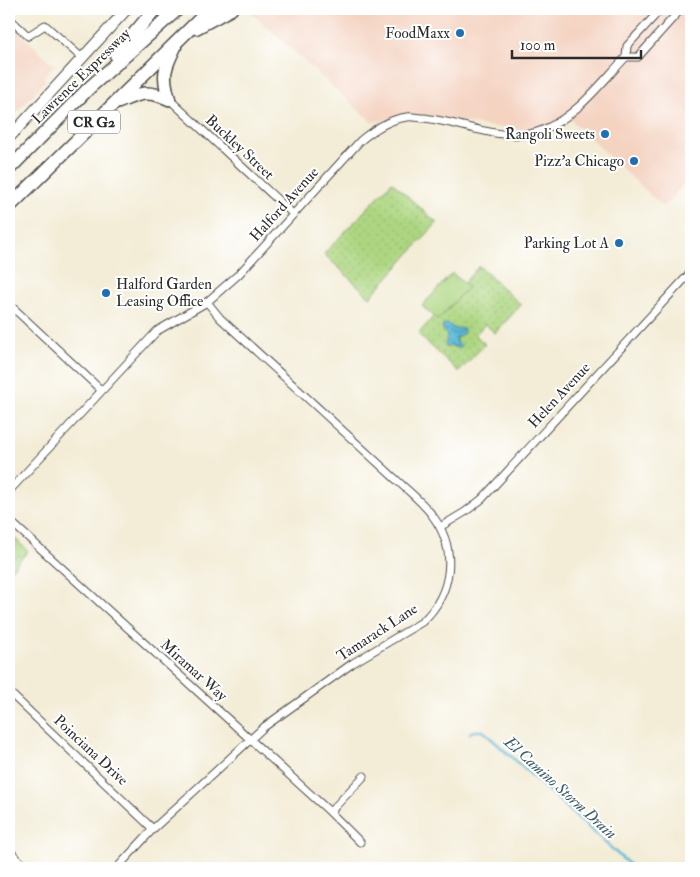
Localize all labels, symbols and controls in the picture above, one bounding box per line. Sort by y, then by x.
street label: Lawrence Expressway [28,24,136,129]
place label: FoodMaxx [385,24,450,43]
marker: FoodMaxx [454,27,466,39]
scale bar [512,28,641,60]
text: 100 m [520,36,556,55]
road number: CR G2 [68,110,120,134]
street label: Buckley Street [201,111,278,184]
place label: Rangoli Sweets [505,125,595,144]
marker: Rangoli Sweets [599,128,611,140]
place label: Pizz’a Chicago [534,152,624,171]
marker: Pizz’a Chicago [628,155,640,167]
street label: Halford Avenue [246,163,323,246]
place label: Parking Lot A [524,234,609,253]
marker: Parking Lot A [613,237,625,249]
place label: Halford Garden Leasing Office [116,275,212,311]
marker: Halford Garden Leasing Office [100,287,112,299]
street label: Helen Avenue [524,359,595,432]
street label: Tamarack Lane [333,599,421,666]
street label: Miramar Way [156,635,231,706]
street label: Poinciana Drive [50,711,132,790]
water label: El Camino Storm Drain [499,731,621,843]

